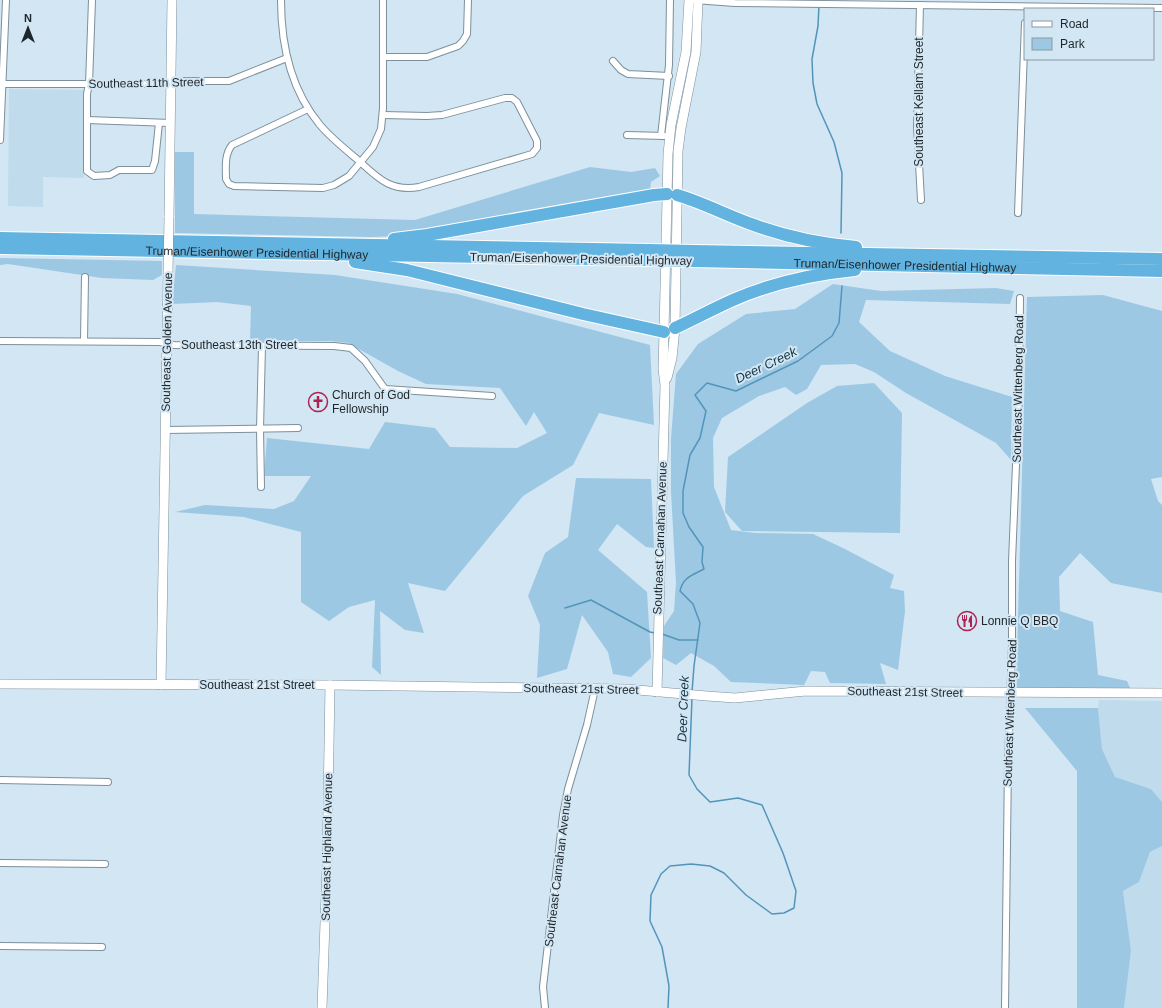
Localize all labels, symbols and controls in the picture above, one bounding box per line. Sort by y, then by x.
north arrow [8,8,48,48]
legend [1024,8,1154,60]
text: N [24,12,32,24]
text: Road [1060,17,1089,31]
street label: Southeast Kellam Street [912,37,926,167]
text: Park [1060,37,1086,51]
street label: Southeast 11th Street [88,75,204,91]
street label: Truman/Eisenhower Presidential Highway [146,244,368,262]
street label: Truman/Eisenhower Presidential Highway [470,250,692,268]
street label: Truman/Eisenhower Presidential Highway [793,256,1016,275]
street label: Southeast Golden Avenue [159,272,175,412]
street label: Southeast Wittenberg Road [1010,315,1026,463]
street label: Southeast 13th Street [181,338,298,352]
water label: Deer Creek [733,343,801,386]
place label: Church of God Fellowship [332,388,410,416]
church icon: Church of God Fellowship [307,391,329,413]
street label: Southeast Carnahan Avenue [650,461,670,615]
restaurant icon: Lonnie Q BBQ [956,610,978,632]
place label: Lonnie Q BBQ [981,614,1058,628]
street label: Southeast Wittenberg Road [1000,639,1020,787]
water label: Deer Creek [674,674,692,742]
street label: Southeast 21st Street [199,678,315,692]
street label: Southeast 21st Street [523,681,639,697]
street label: Southeast 21st Street [847,684,963,700]
street label: Southeast Highland Avenue [319,773,335,921]
street label: Southeast Carnahan Avenue [542,794,574,948]

